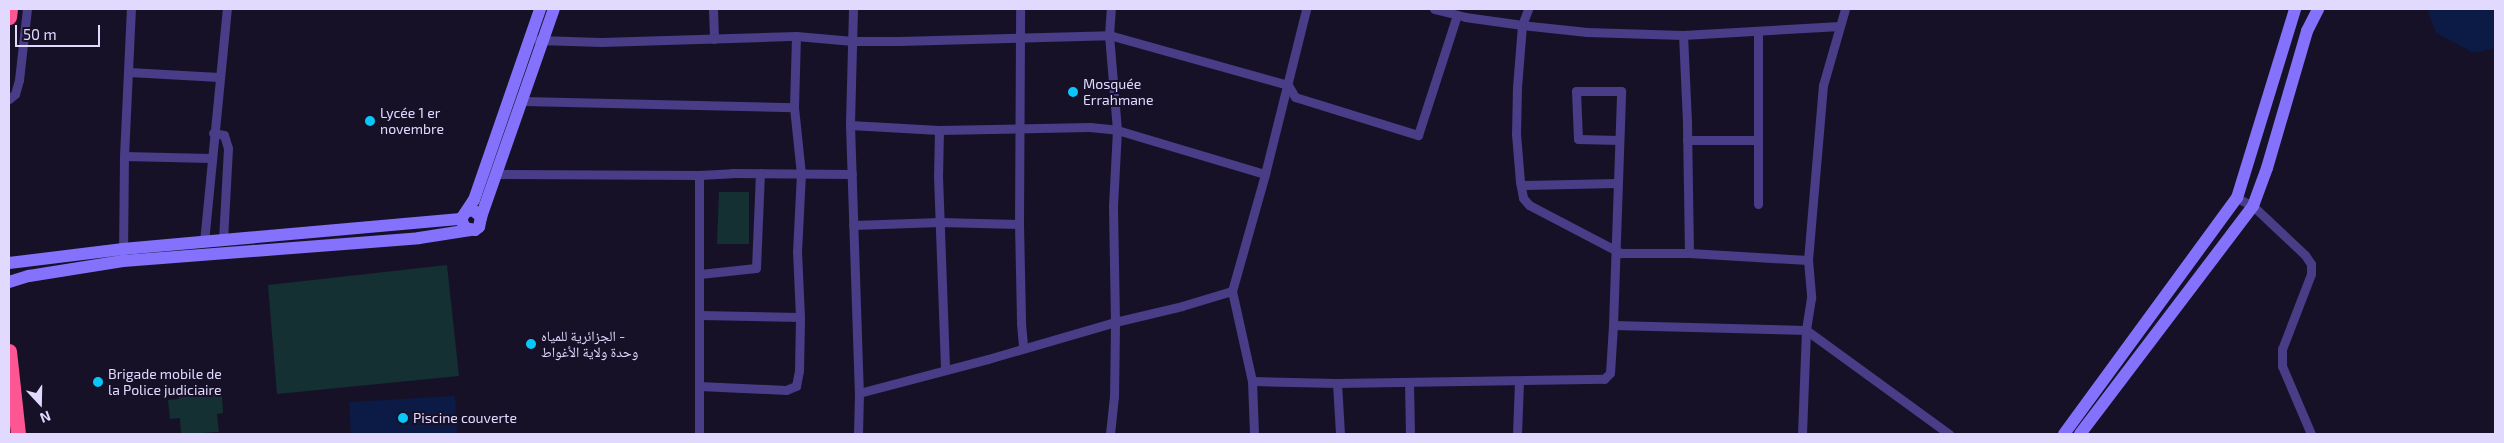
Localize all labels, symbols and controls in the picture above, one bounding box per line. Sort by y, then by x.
scale bar [18,15,102,47]
text: 50 m [23,25,57,43]
place label: Mosquée Errahmane [1083,76,1153,108]
marker: Mosquée Errahmane [1067,86,1079,98]
place label: Lycée 1 er novembre [380,105,444,138]
marker: Lycée 1 er novembre [364,115,376,127]
place label: الجزائرية للمياه - وحدة ولاية الأغواط [541,328,638,361]
marker: الجزائرية للمياه - وحدة ولاية الأغواط [525,338,537,350]
place label: Brigade mobile de la Police judiciaire [108,366,222,398]
marker: Brigade mobile de la Police judiciaire [92,376,104,388]
north arrow [15,378,65,428]
text: N [38,408,53,427]
place label: Piscine couverte [413,410,517,426]
marker: Piscine couverte [397,412,409,424]

